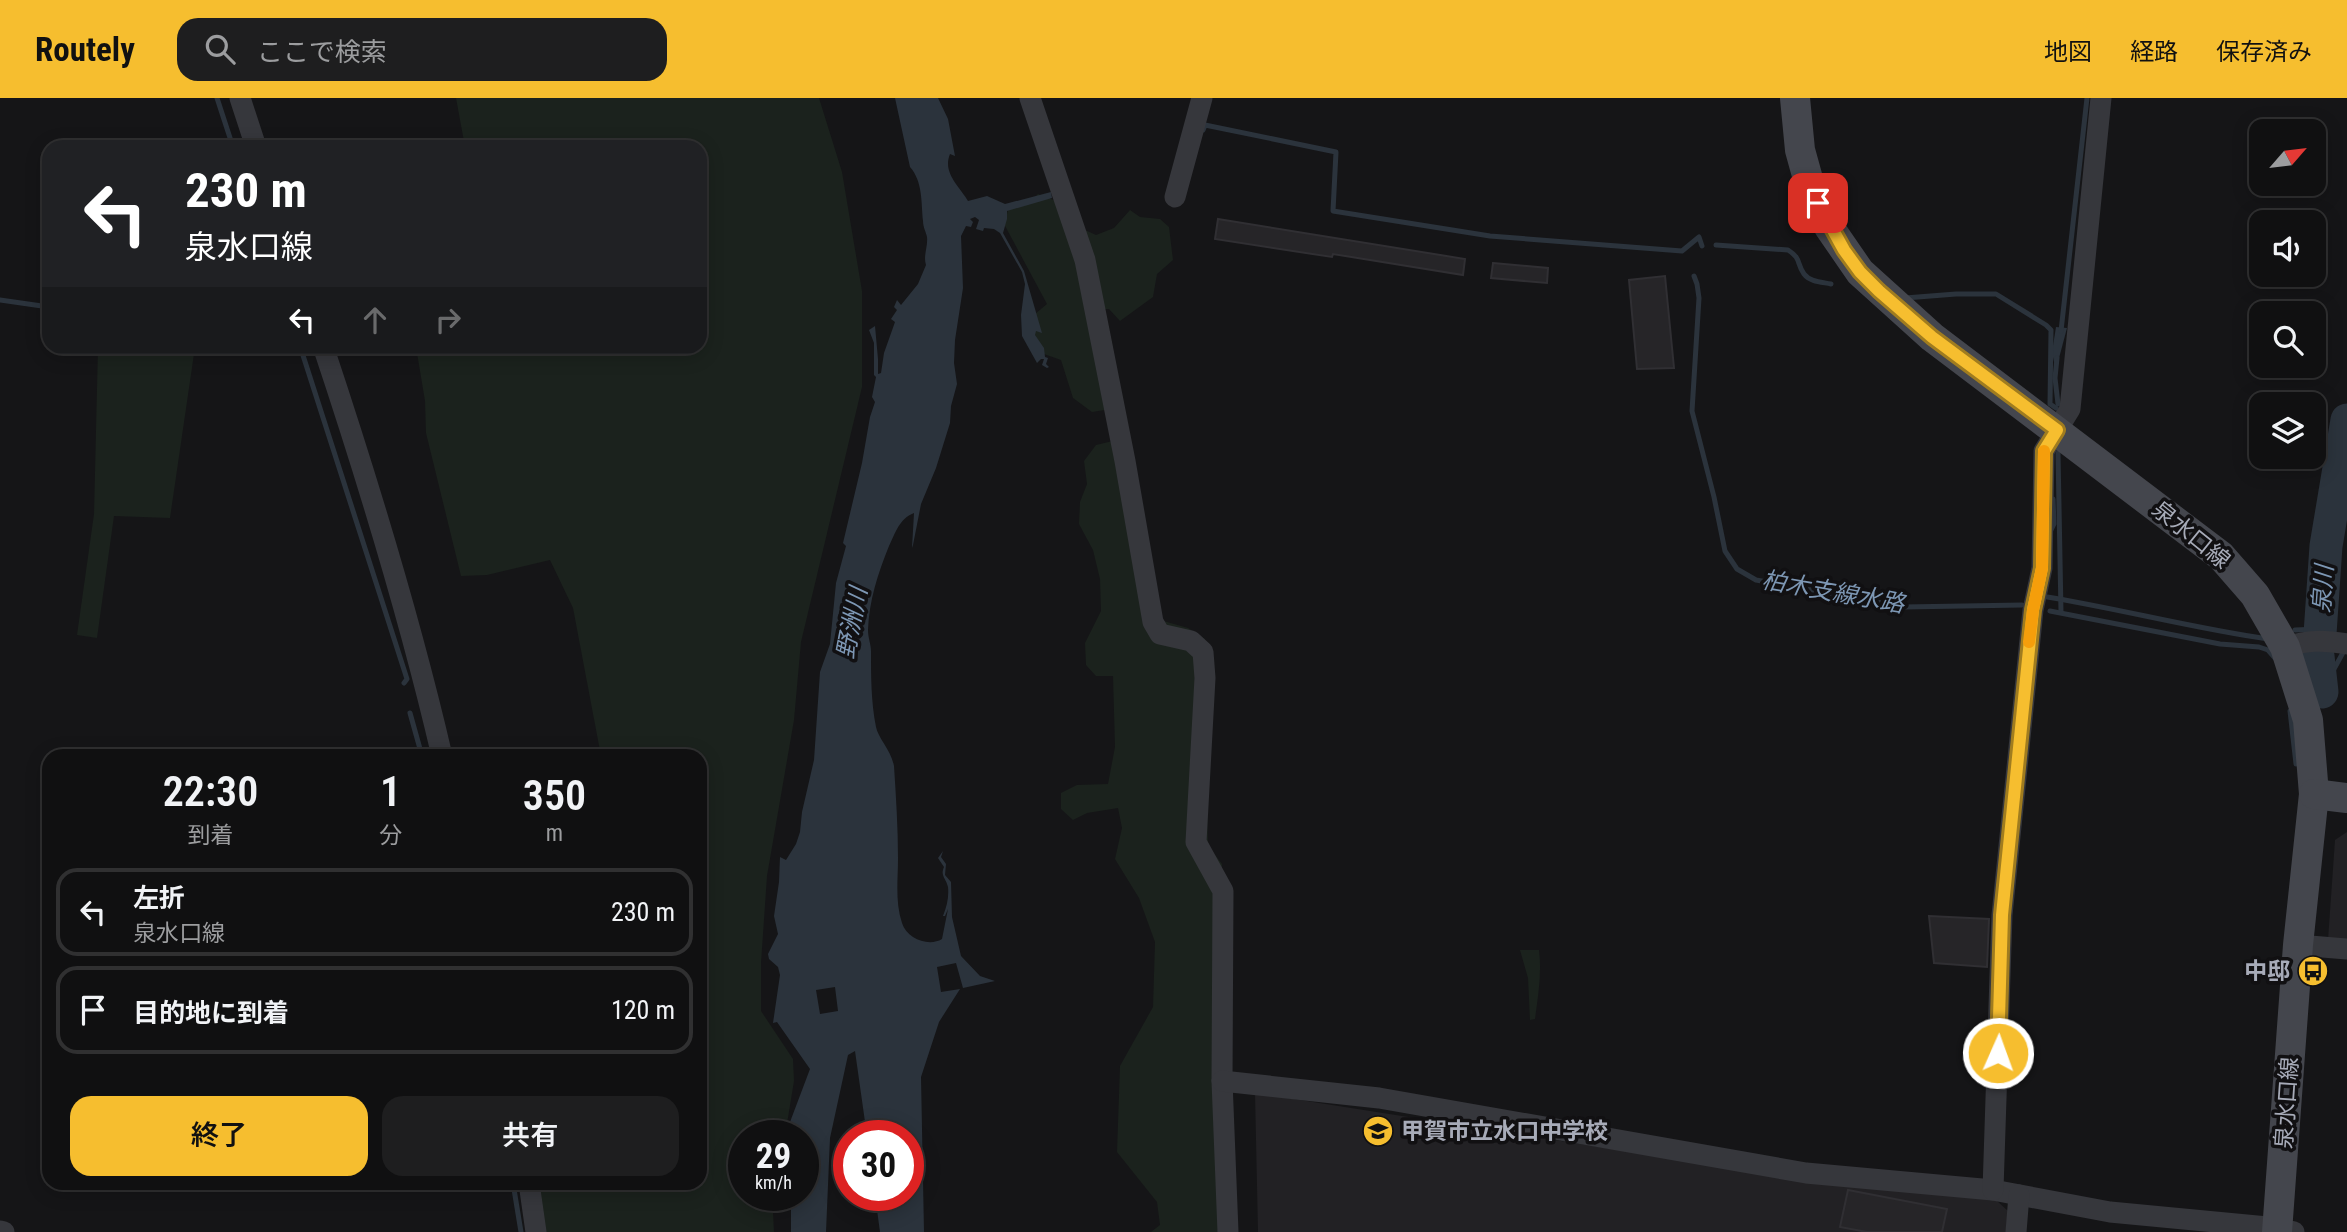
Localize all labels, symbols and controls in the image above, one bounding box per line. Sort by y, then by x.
search box [177,18,667,81]
text: Routely [35,30,135,69]
icon: search [201,30,239,68]
text: ここで検索 [257,37,387,67]
text: 地図 [2044,38,2092,66]
text: 経路 [2130,38,2178,66]
text: 保存済み [2216,38,2312,66]
north arrow [2249,119,2326,196]
map controls [2249,119,2326,469]
text: 230 m [185,162,307,219]
icon: left [70,168,161,259]
pin [1788,173,1848,233]
icon: arrive [1799,184,1837,222]
button: sound [2249,210,2326,287]
text: 泉水口線 [185,228,313,266]
icon: left [283,301,321,339]
icon: ahead [356,301,394,339]
icon: right [429,301,467,339]
button: search [2249,301,2326,378]
button: layers [2249,392,2326,469]
street label: 泉水口線 [2147,496,2235,574]
water label: 泉川 [2307,561,2339,614]
water label: 柏木支線水路 [1760,566,1908,619]
water label: 野洲川 [831,582,873,661]
text: 22:30 [163,767,258,816]
text: 1 [380,767,401,816]
text: 350 [523,771,586,820]
text: m [546,820,563,847]
text: 到着 [188,822,234,849]
text: 分 [379,822,402,849]
text: 左折 [133,883,185,913]
icon: left [74,893,112,931]
text: 230 m [611,897,675,927]
text: 泉水口線 [133,920,225,947]
bus stop icon: 中邸 [2296,954,2330,988]
place label: 中邸 [2244,958,2290,985]
icon: arrive [74,991,112,1029]
text: 120 m [611,995,675,1025]
text: 目的地に到着 [133,998,289,1028]
position arrow [1961,1016,2035,1090]
street label: 泉水口線 [2270,1056,2304,1150]
button: 終了 [70,1096,368,1176]
button: 共有 [382,1096,679,1176]
school or university icon: 甲賀市立水口中学校 [1361,1114,1395,1148]
place label: 甲賀市立水口中学校 [1401,1118,1608,1145]
speed limit sign: 30 [833,1120,924,1211]
text: 29 [756,1136,791,1177]
text: km/h [755,1172,792,1193]

